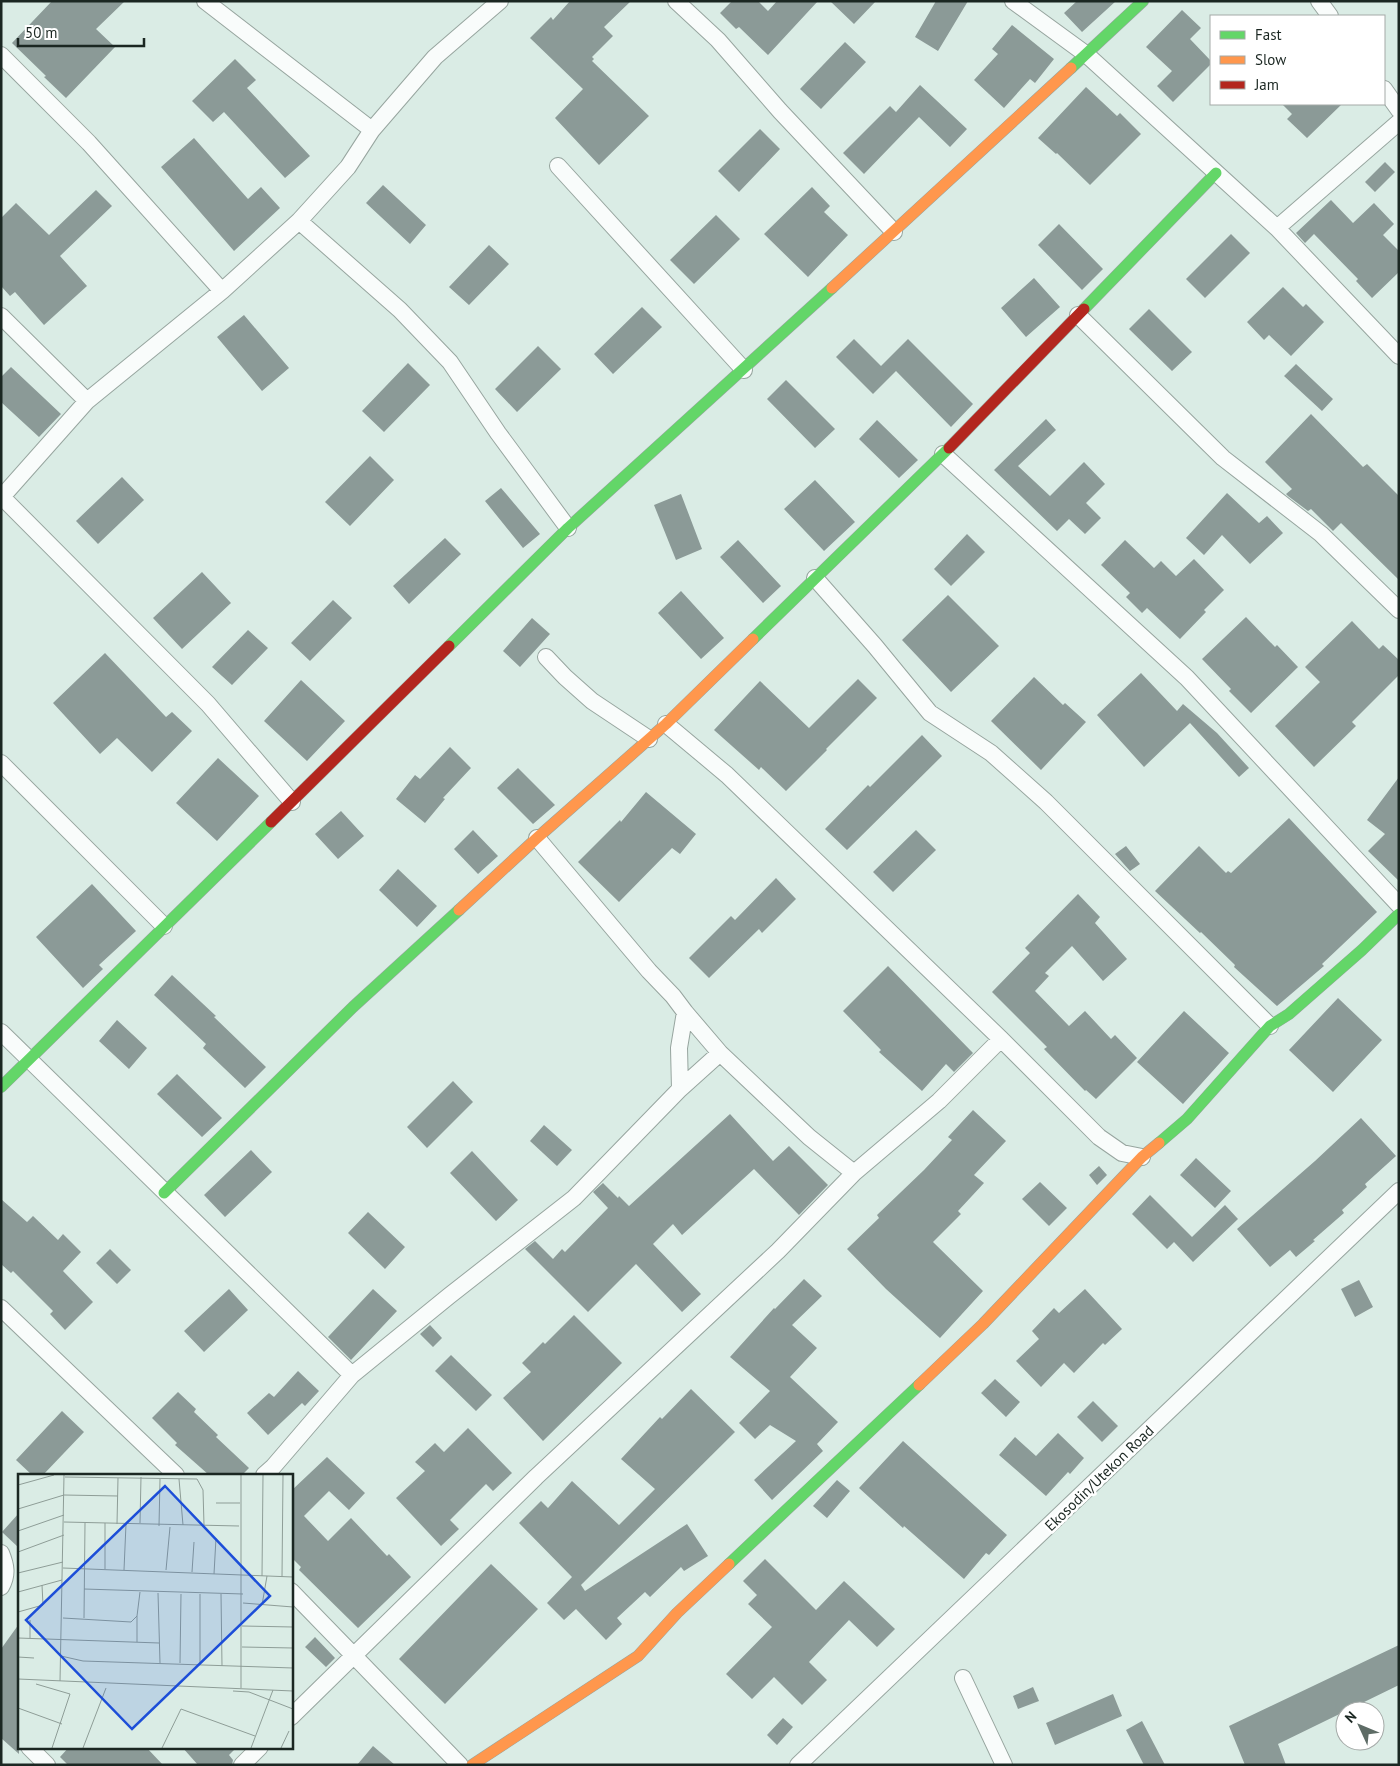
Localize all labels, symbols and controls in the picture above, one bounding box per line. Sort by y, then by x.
scale bar [18,15,144,47]
legend [1210,15,1385,105]
text: 50 m [25,23,58,42]
text: Fast [1255,25,1282,44]
text: Slow [1255,50,1286,69]
text: Jam [1254,75,1279,94]
street label: Ekosodin/Utekon Road [1040,1421,1158,1535]
inset map [18,1474,292,1748]
north arrow [1335,1701,1385,1751]
text: N [1341,1707,1360,1727]

